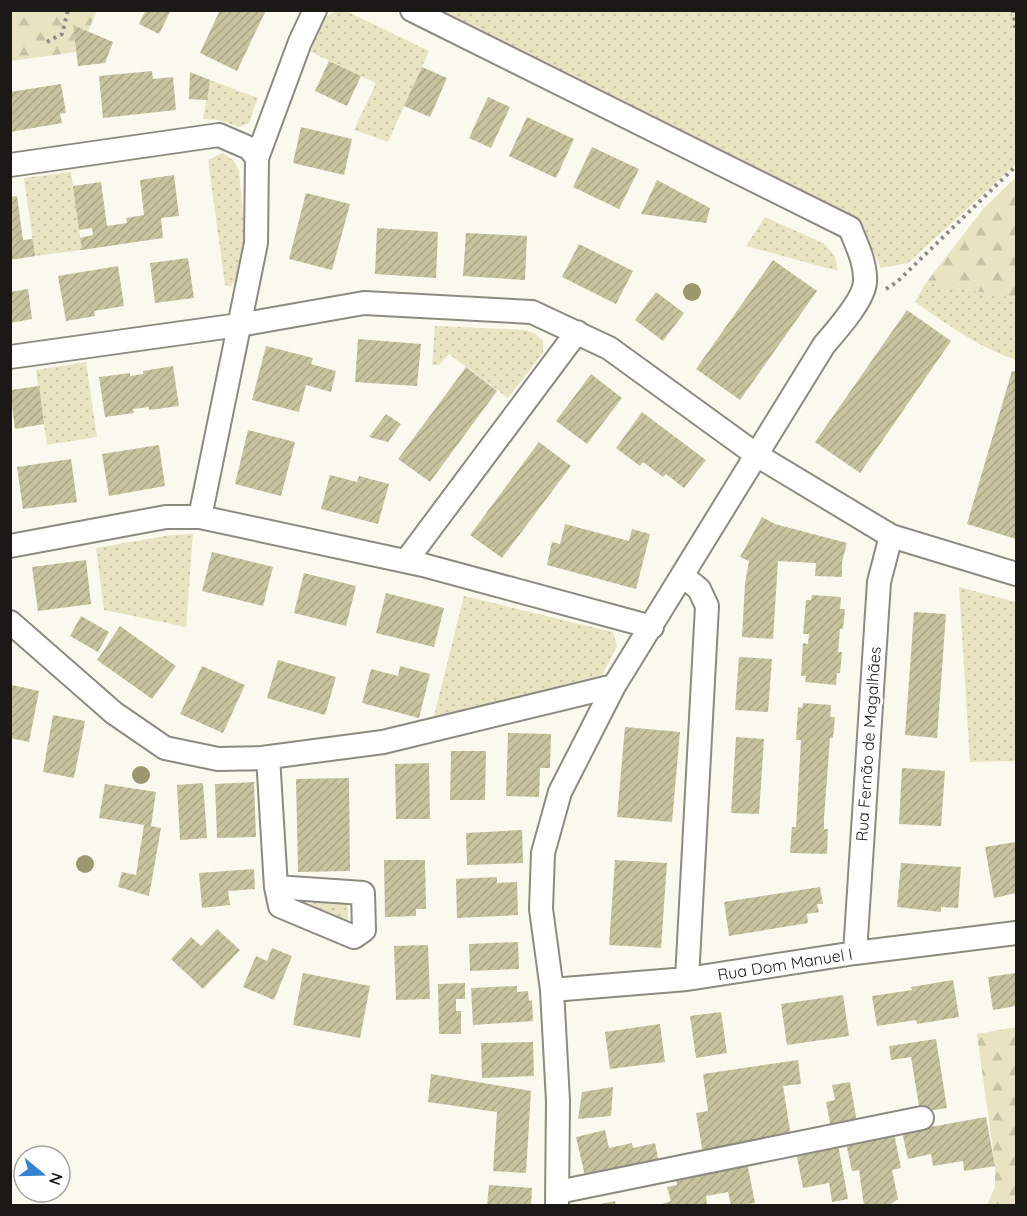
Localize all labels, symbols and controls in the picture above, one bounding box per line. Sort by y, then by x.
street label: Rua Fernão de Magalhães [851,646,885,842]
street label: Rua Dom Manuel I [716,943,854,985]
north arrow [12,1144,72,1204]
text: N [45,1170,68,1188]

